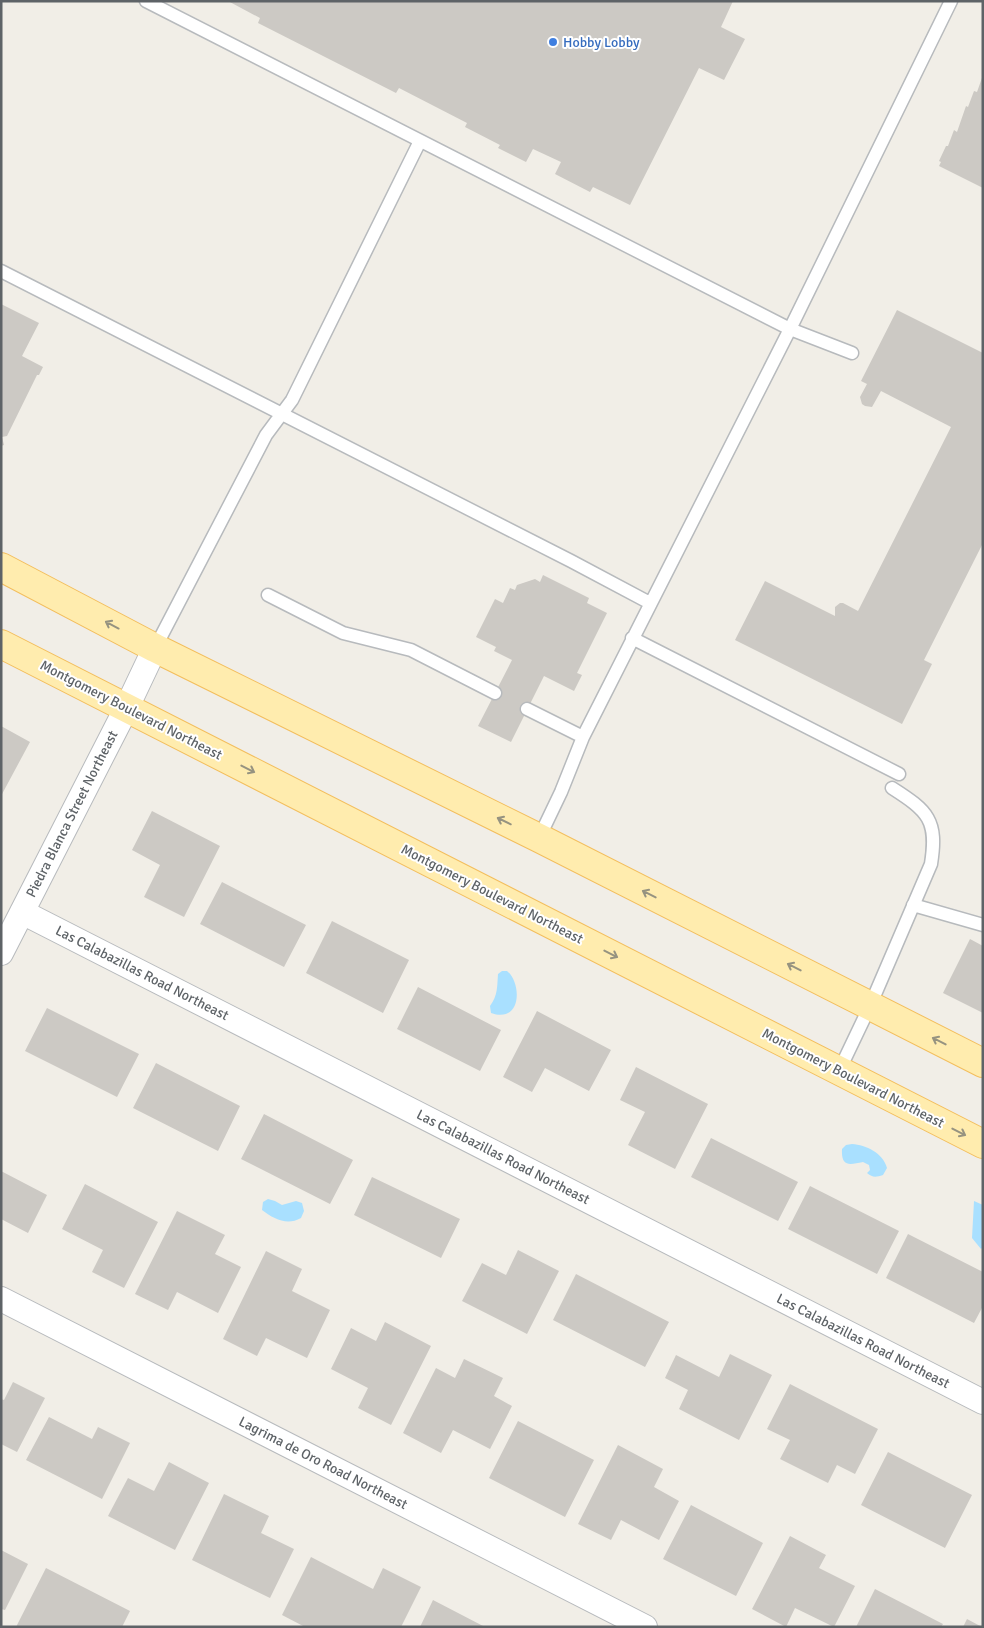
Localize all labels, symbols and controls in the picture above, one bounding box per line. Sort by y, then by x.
place label: Hobby Lobby [563,34,640,51]
marker: Hobby Lobby [547,36,559,48]
one-way arrow [105,620,120,630]
street label: Montgomery Boulevard Northeast [37,657,225,763]
street label: Piedra Blanca Street Northeast [22,728,122,900]
one-way arrow [241,764,256,774]
one-way arrow [497,816,512,825]
street label: Montgomery Boulevard Northeast [398,841,586,947]
one-way arrow [642,889,657,899]
street label: Las Calabazillas Road Northeast [53,922,231,1024]
one-way arrow [604,949,619,959]
one-way arrow [787,962,802,972]
street label: Montgomery Boulevard Northeast [759,1025,947,1131]
one-way arrow [932,1036,947,1046]
street label: Las Calabazillas Road Northeast [414,1106,592,1208]
one-way arrow [951,1127,966,1137]
street label: Las Calabazillas Road Northeast [774,1290,952,1392]
street label: Lagrima de Oro Road Northeast [236,1413,410,1513]

